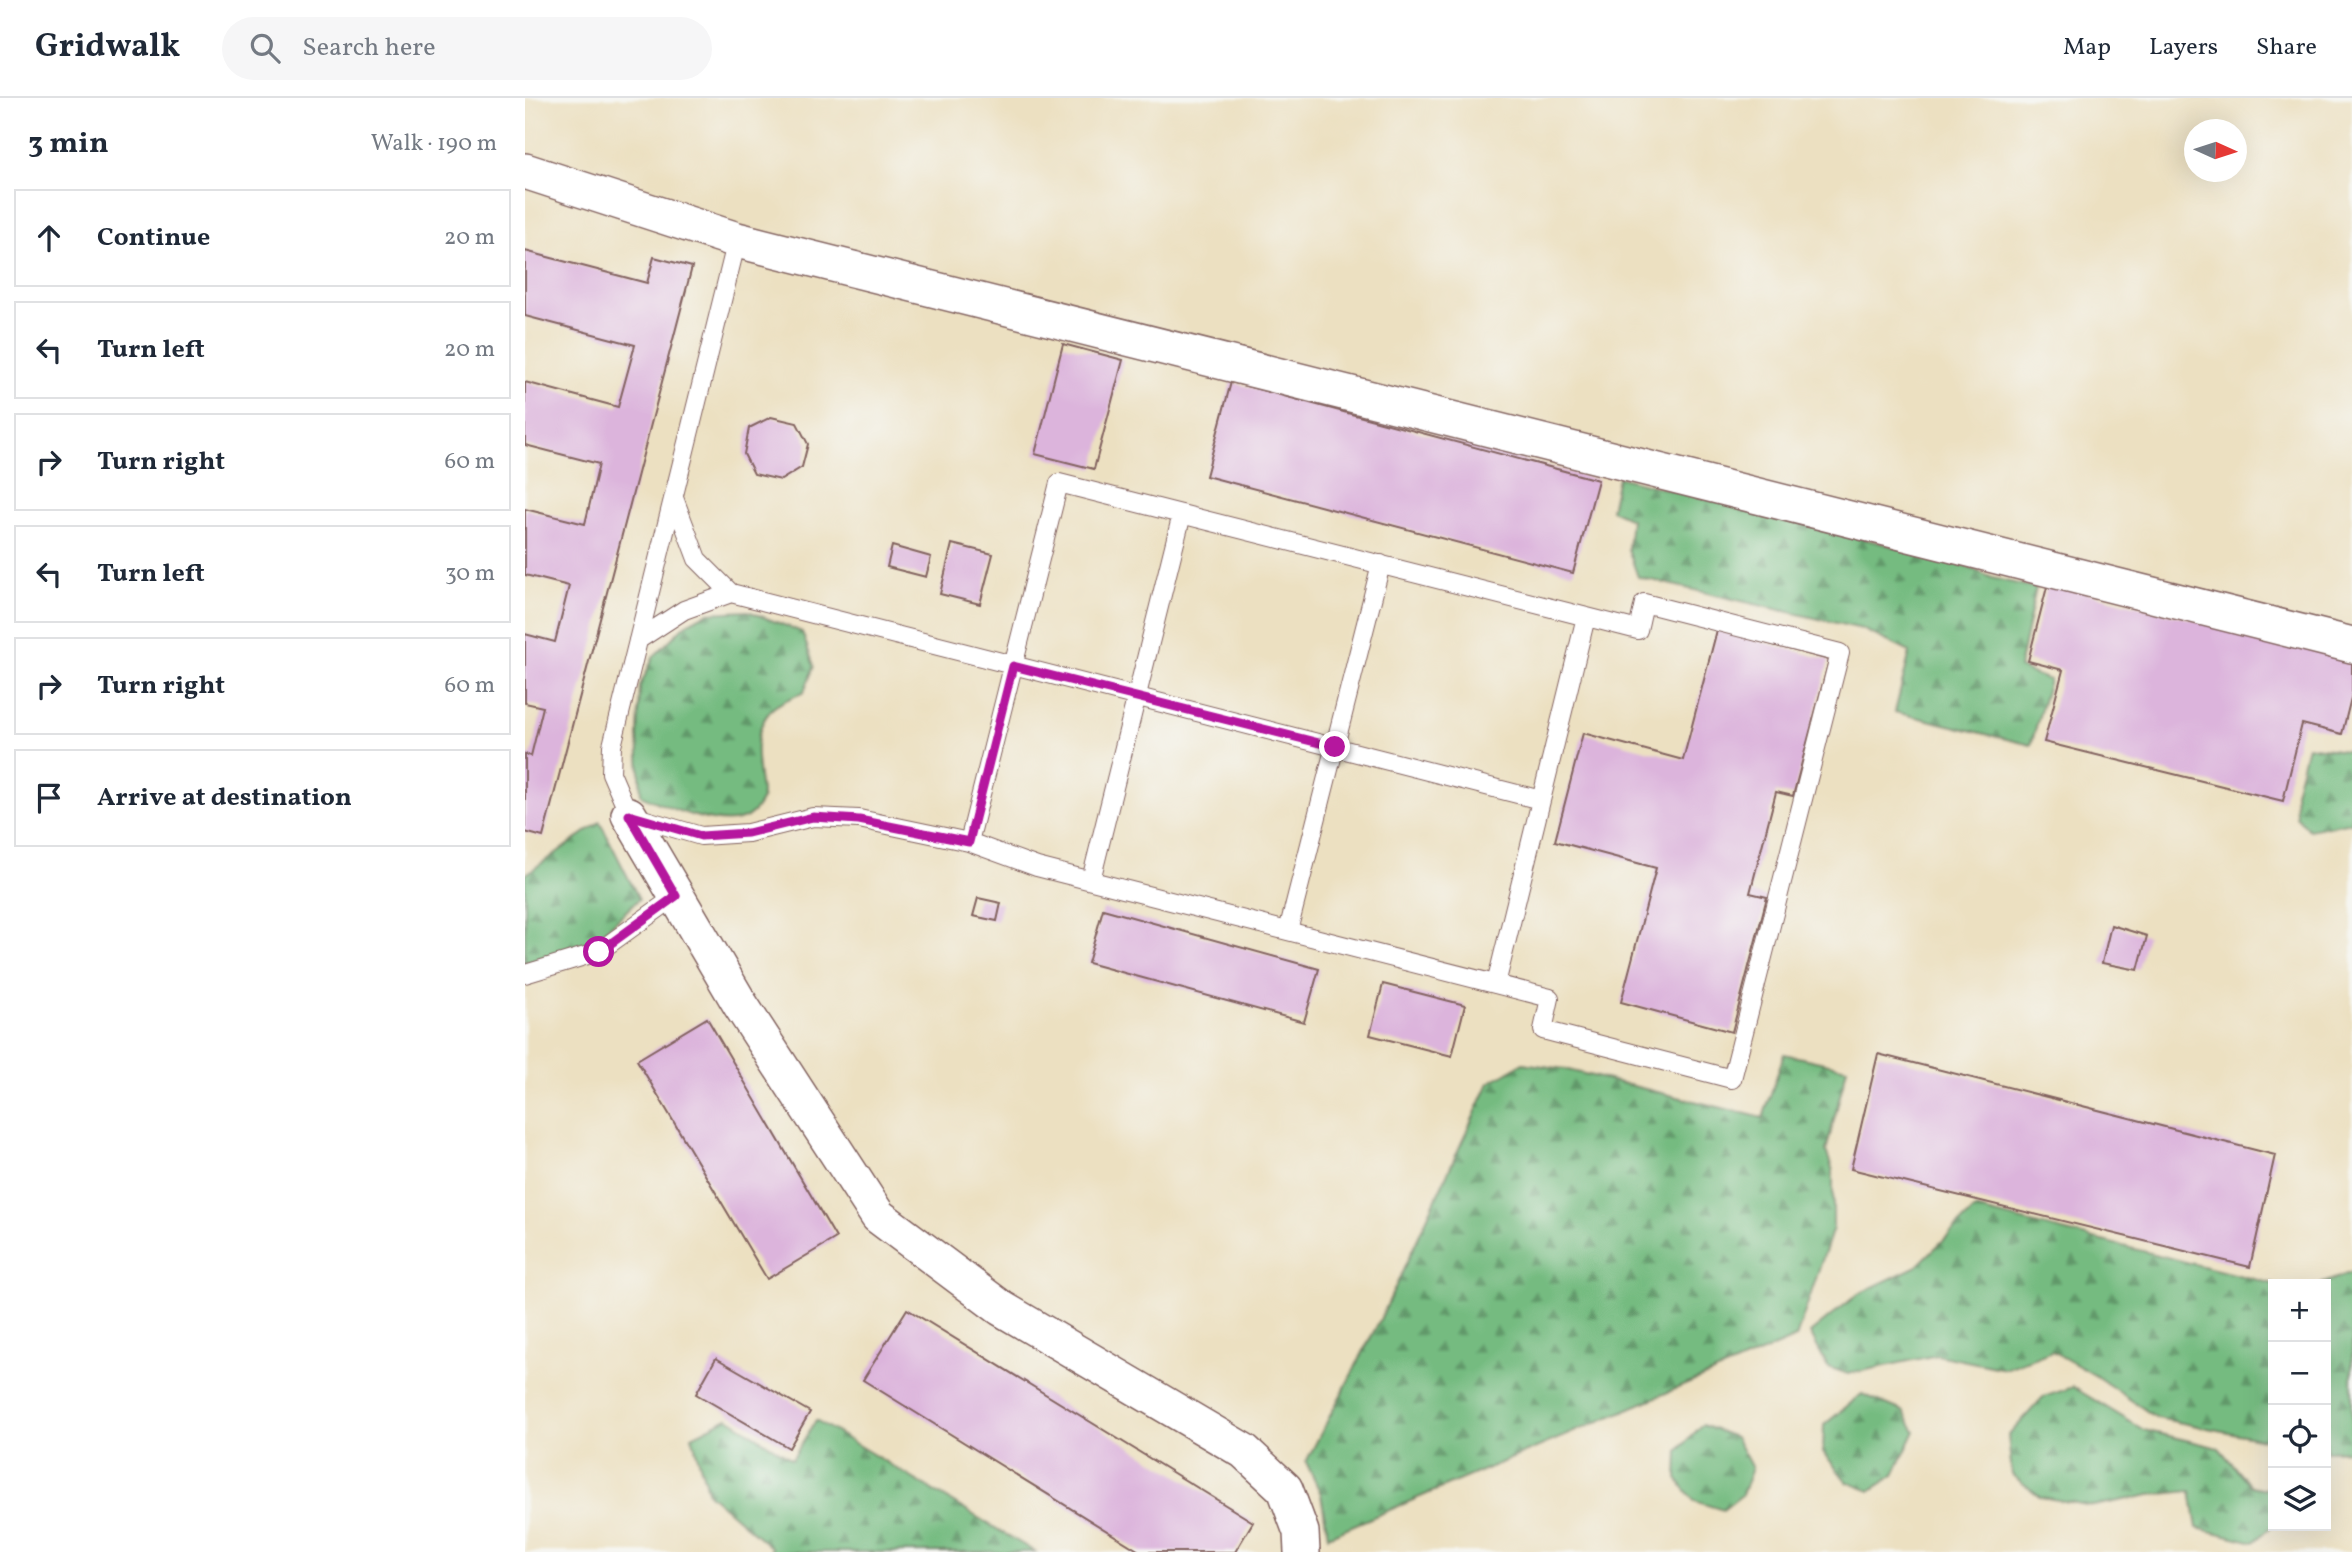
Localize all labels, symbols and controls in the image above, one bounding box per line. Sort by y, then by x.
search box [222,17,712,80]
text: Gridwalk [35,25,180,71]
icon: search [246,29,284,67]
text: Search here [302,30,436,66]
text: Map [2063,31,2111,65]
text: Layers [2149,31,2218,65]
text: Share [2256,31,2317,65]
north arrow [2184,119,2247,182]
text: 3 min [28,123,109,165]
text: Walk · 190 m [371,128,497,160]
icon: ahead [30,219,68,257]
text: Continue [97,220,210,256]
text: 20 m [444,222,495,254]
icon: left [30,331,68,369]
text: Turn left [97,332,205,368]
text: 20 m [444,334,495,366]
icon: right [30,443,68,481]
text: Turn right [97,444,225,480]
text: 60 m [445,446,495,478]
icon: left [30,555,68,593]
text: Turn left [97,556,205,592]
text: 30 m [445,558,495,590]
icon: right [30,667,68,705]
text: Turn right [97,668,225,704]
text: 60 m [445,670,495,702]
route end [1319,731,1350,762]
icon: arrive [30,779,68,817]
text: Arrive at destination [97,780,352,816]
route start [583,936,614,967]
map controls [2268,1279,2331,1531]
button: + [2268,1279,2331,1342]
button: − [2268,1342,2331,1405]
button: locate [2268,1405,2331,1468]
button: layers [2268,1468,2331,1531]

